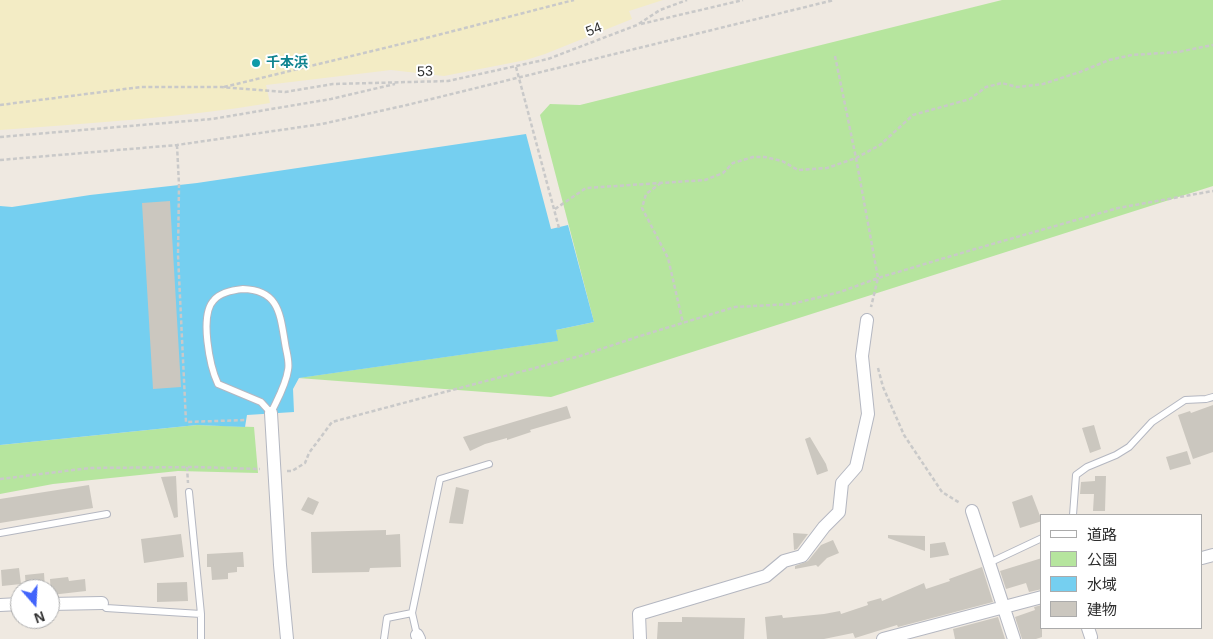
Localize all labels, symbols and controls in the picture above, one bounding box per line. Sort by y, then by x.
street label: 54 [584,19,604,41]
place label: 千本浜 [266,55,308,71]
marker: 千本浜 [250,57,262,69]
street label: 53 [417,63,433,81]
legend [1040,514,1203,629]
text: 道路 [1087,526,1117,543]
text: 公園 [1087,551,1117,568]
text: 水域 [1087,576,1117,593]
north arrow [10,579,60,629]
text: 建物 [1087,601,1117,618]
text: N [32,608,47,626]

